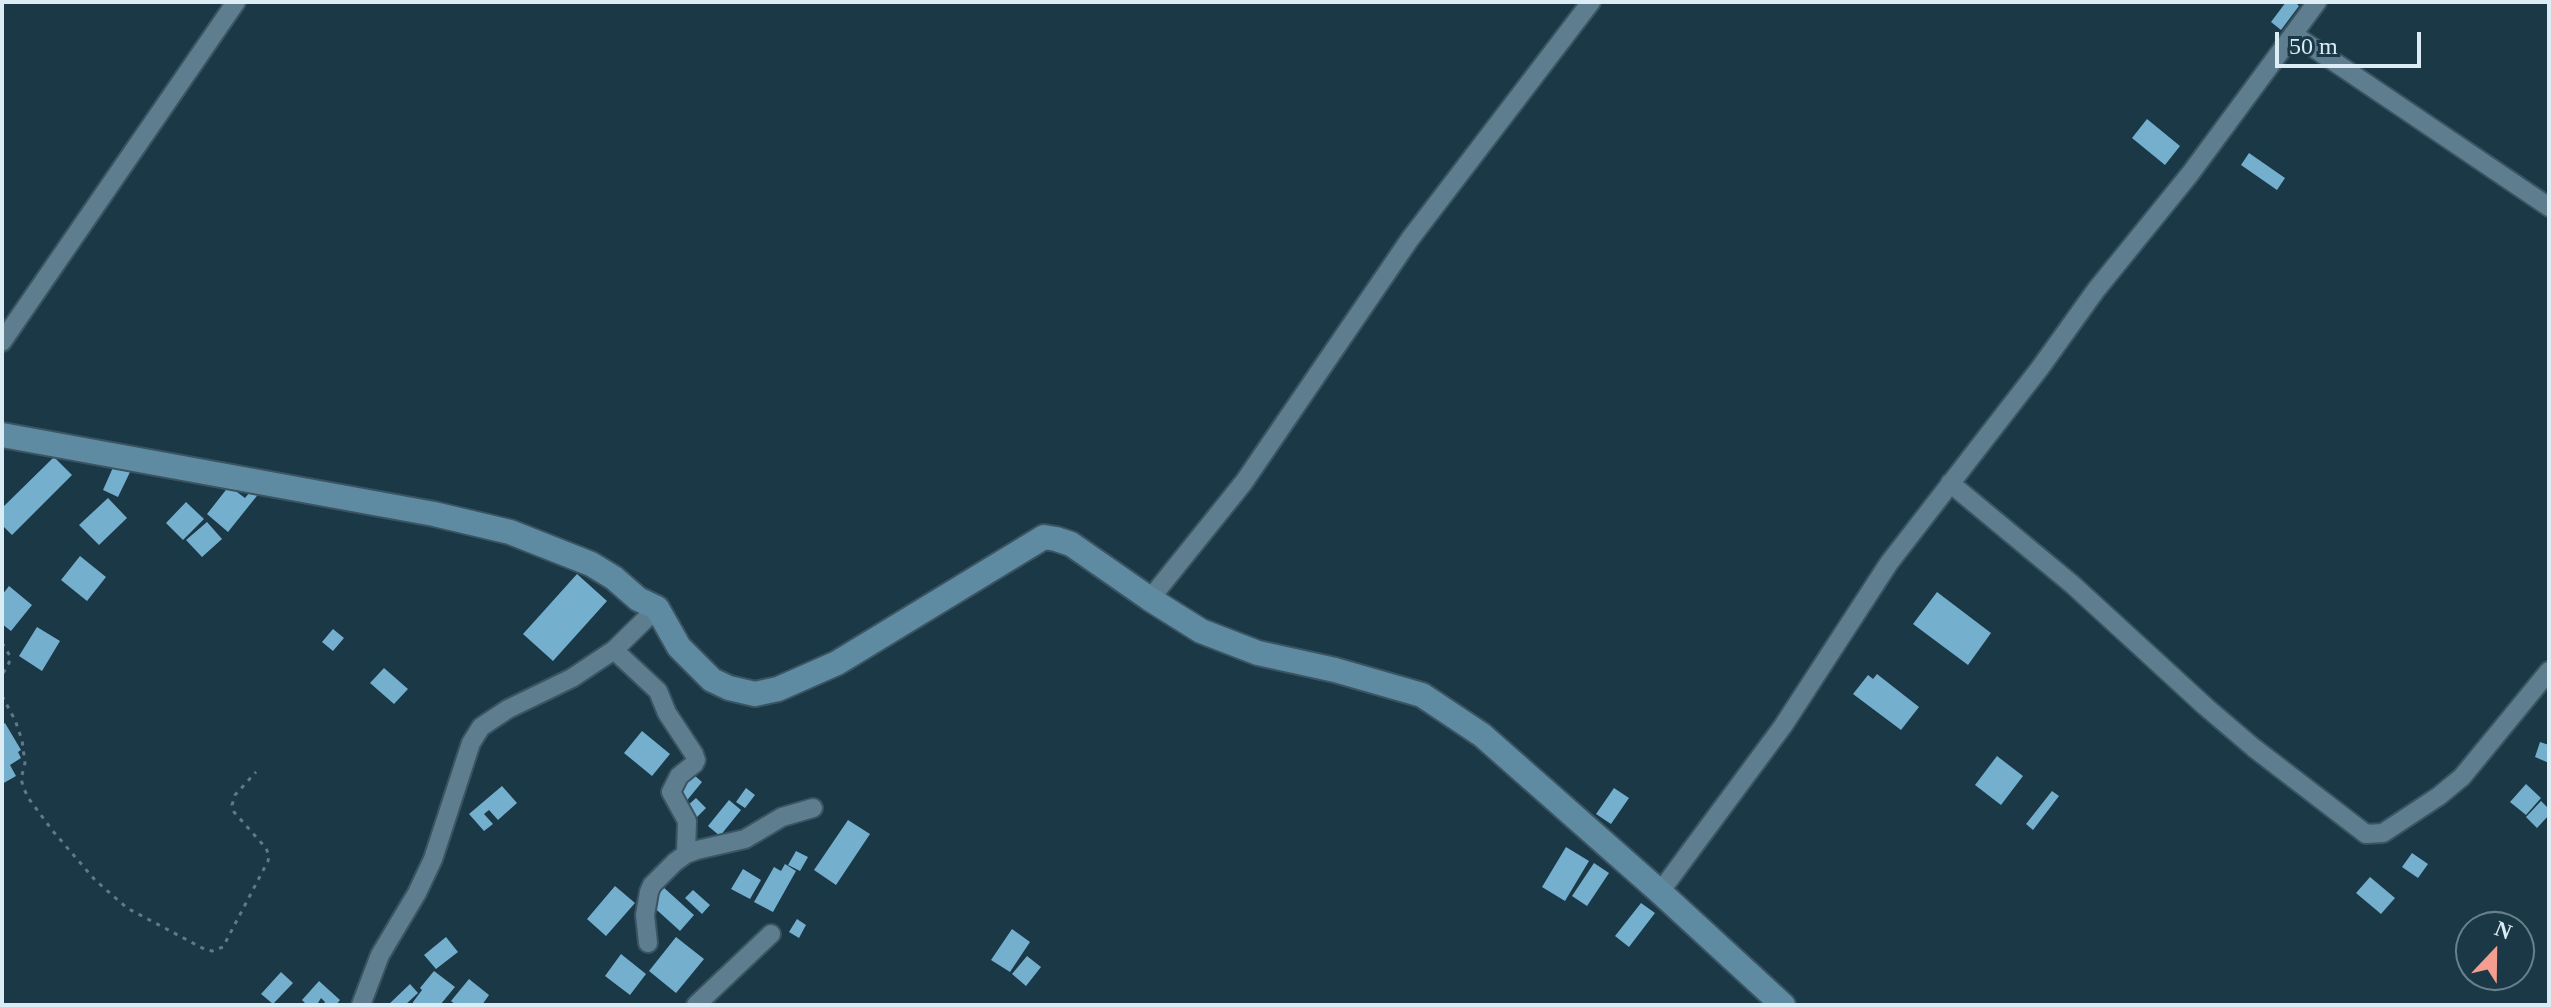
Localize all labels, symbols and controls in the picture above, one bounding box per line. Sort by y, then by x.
scale bar [2279,16,2425,66]
text: 50 m [2289,33,2338,59]
north arrow [2455,911,2535,991]
text: N [2491,916,2515,945]

